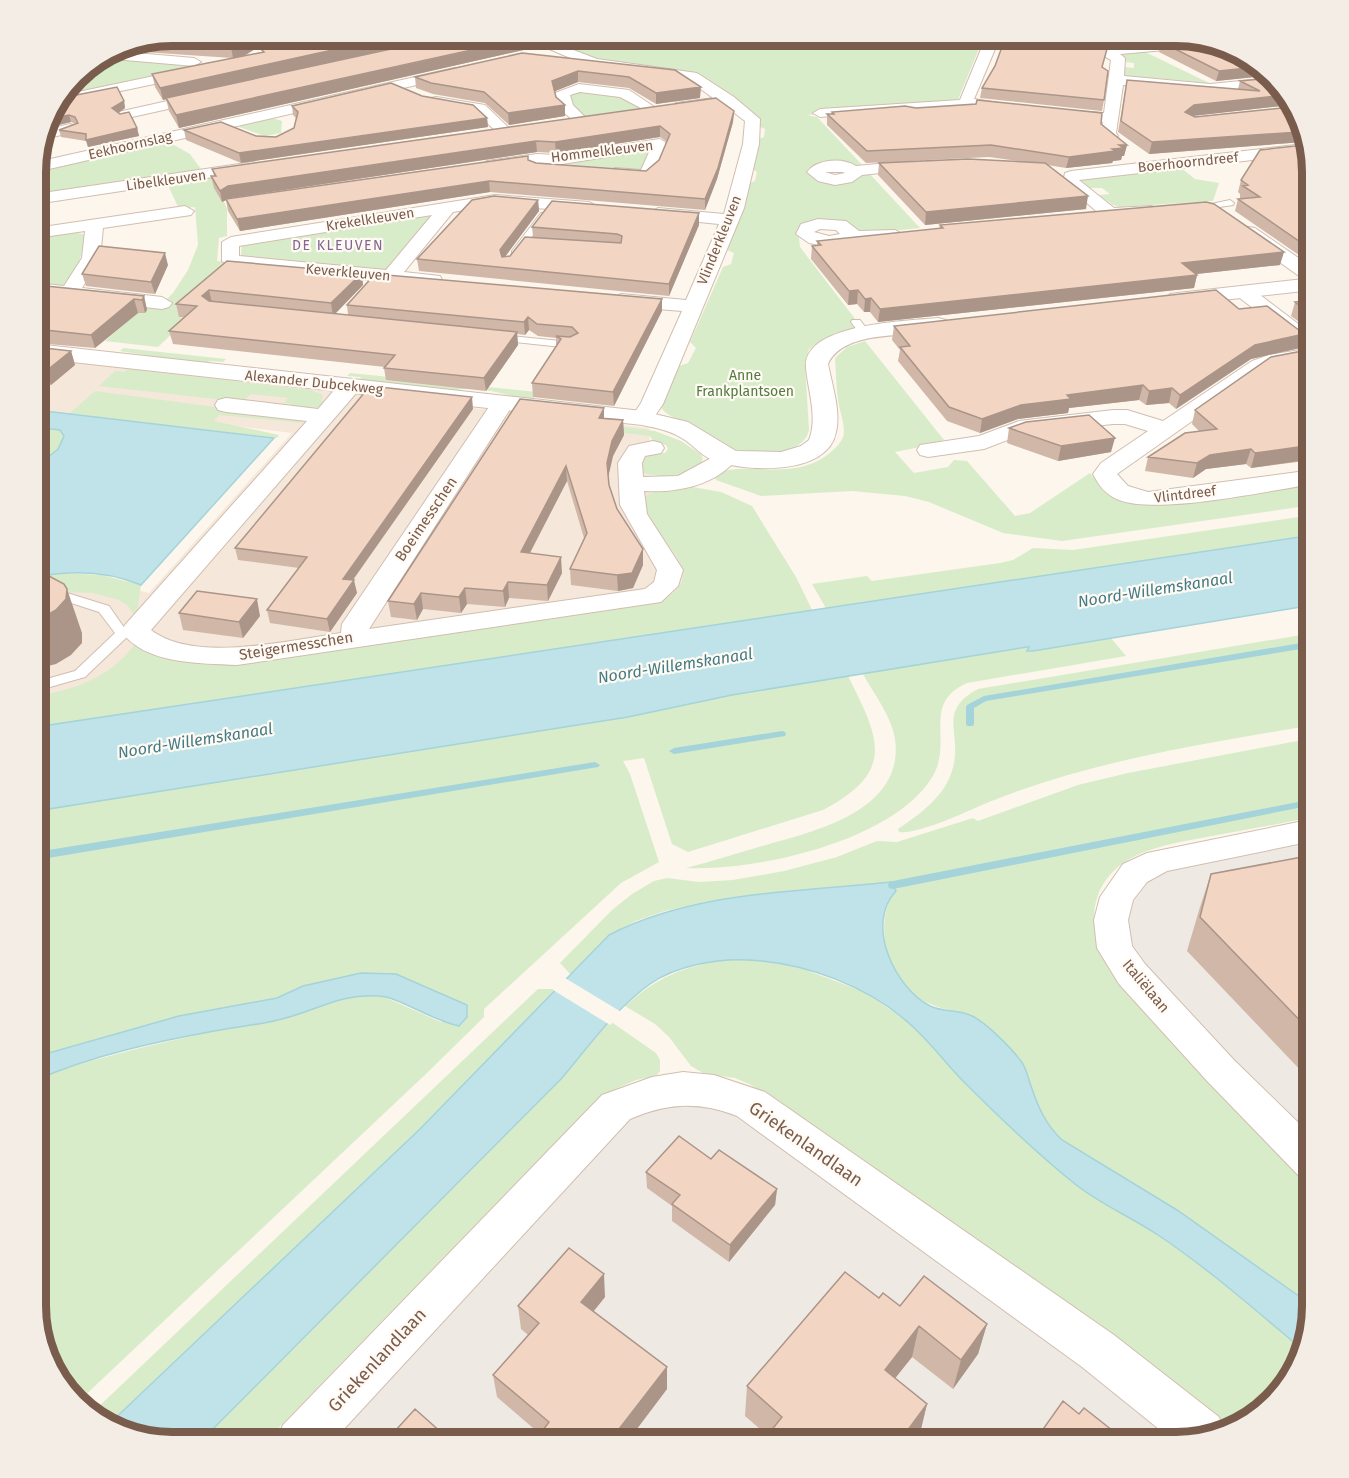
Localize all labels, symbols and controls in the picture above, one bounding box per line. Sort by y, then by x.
street label: Eekhoornslag [87,127,174,163]
street label: Hommelkleuven [550,137,654,166]
street label: Boerhoorndreef [1137,149,1241,176]
street label: Libelkleuven [125,166,207,195]
street label: Vlinderkleuven [694,193,745,287]
street label: Krekelkleuven [325,204,415,235]
district label: DE KLEUVEN [292,237,384,254]
street label: Keverkleuven [305,260,391,285]
street label: Alexander Dubcekweg [244,367,385,398]
park label: Anne Frankplantsoen [696,367,794,400]
street label: Boeimesschen [391,473,461,565]
street label: Vlintdreef [1153,482,1218,507]
water label: Noord-Willemskanaal [1076,568,1234,611]
street label: Steigermesschen [238,628,354,664]
water label: Noord-Willemskanaal [596,644,754,687]
water label: Noord-Willemskanaal [116,719,274,762]
street label: Italiëlaan [1119,956,1173,1016]
street label: Griekenlandlaan [745,1097,867,1191]
street label: Griekenlandlaan [323,1303,431,1417]

